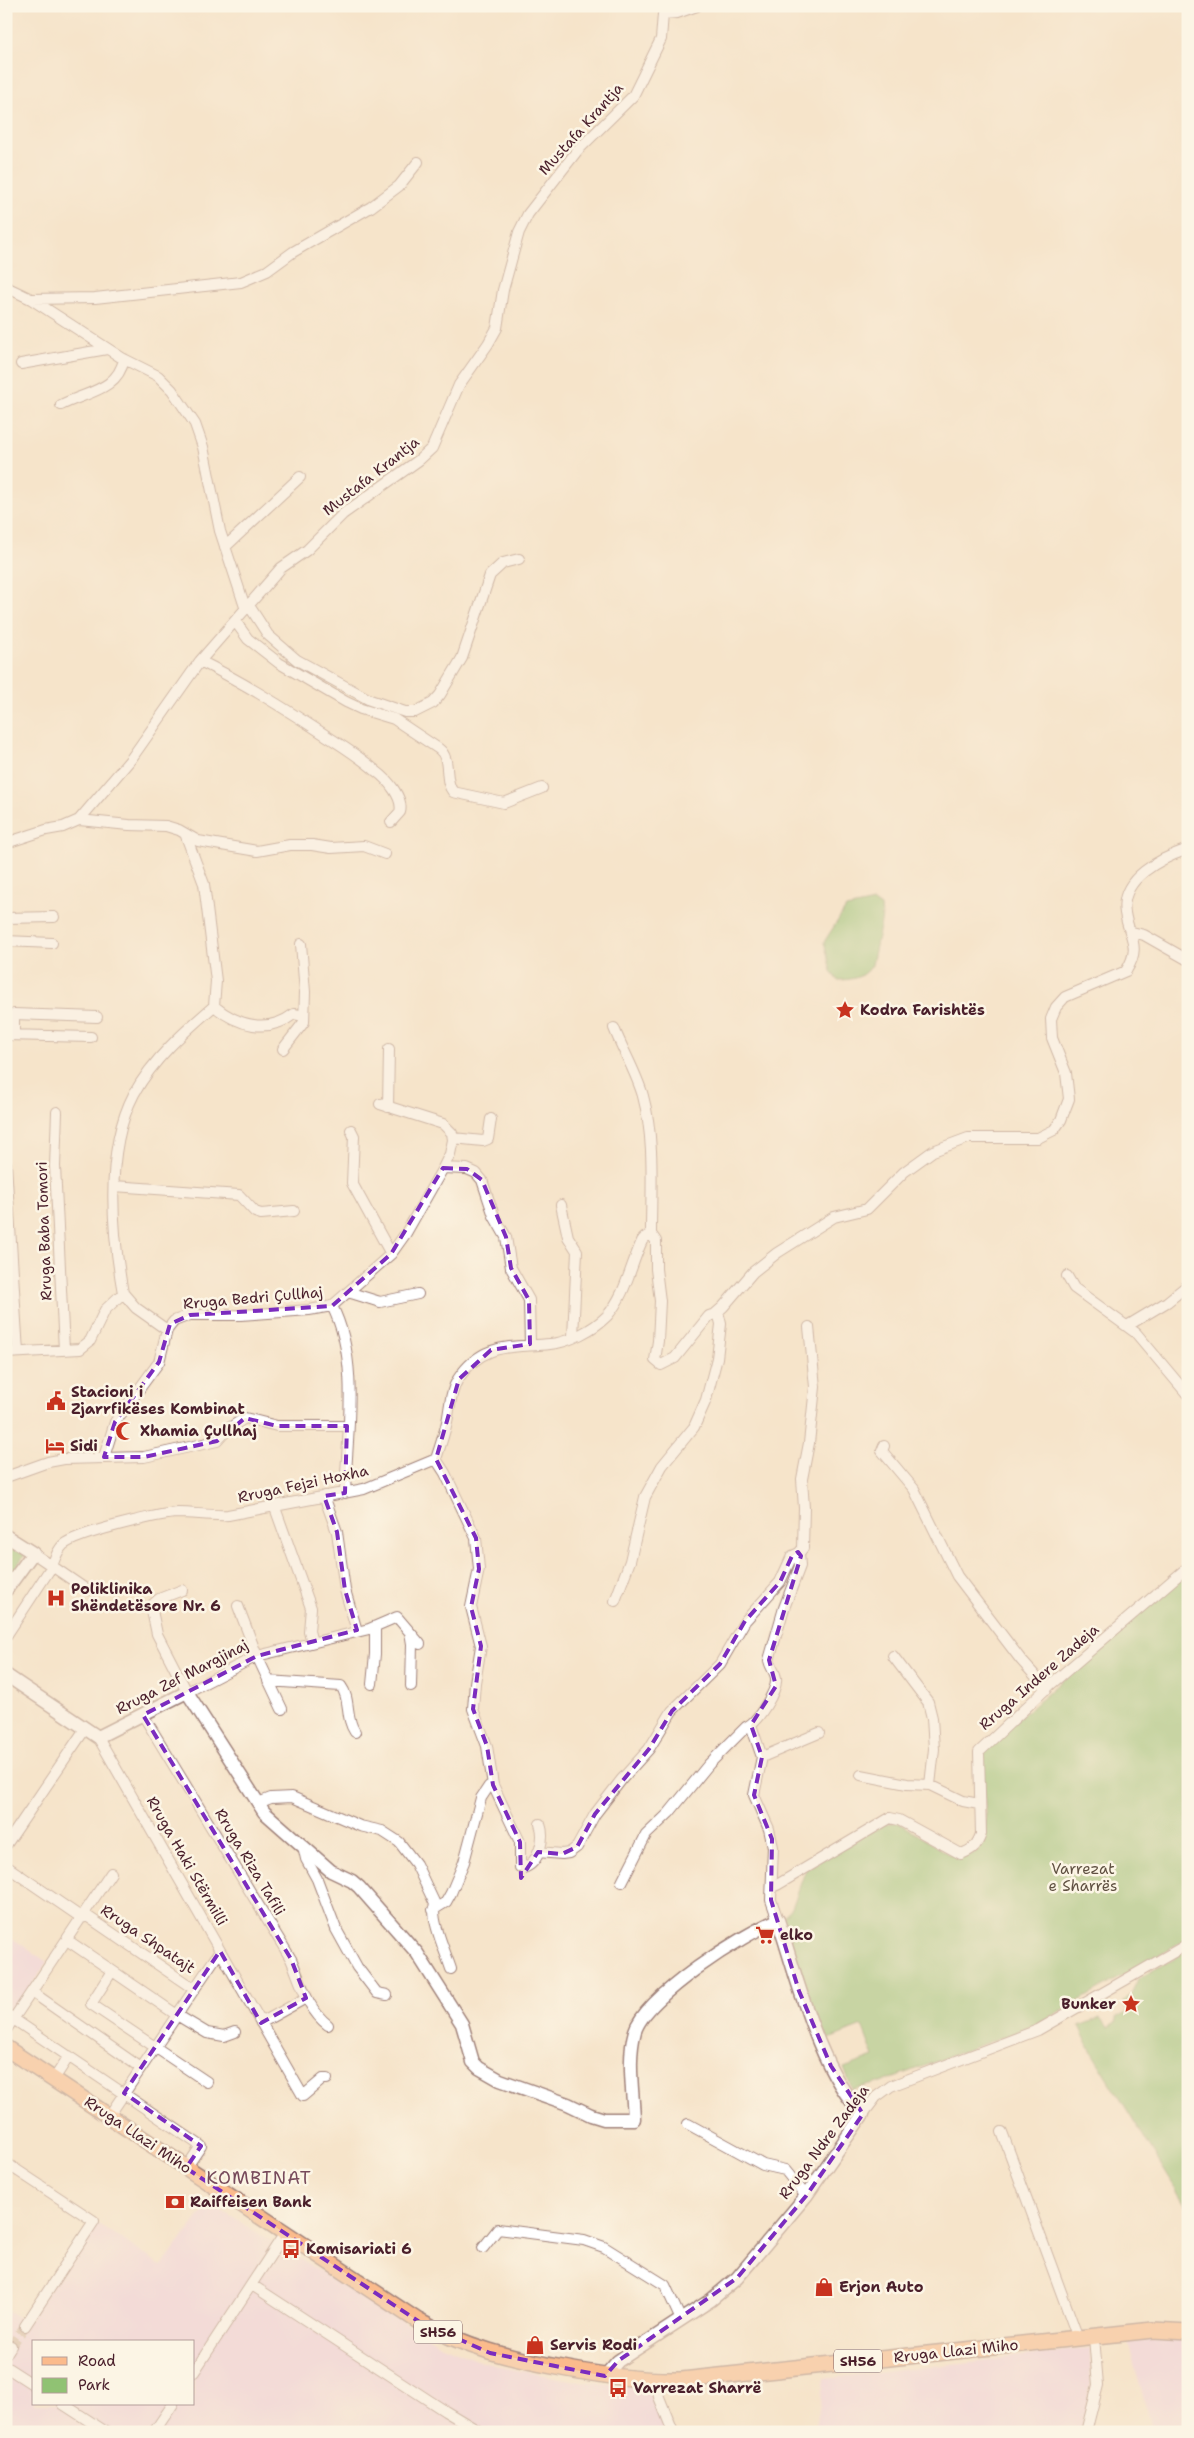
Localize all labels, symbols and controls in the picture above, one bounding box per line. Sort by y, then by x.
street label: Mustafa Krantja [534,78,628,179]
street label: Mustafa Krantja [318,432,424,520]
place icon: Kodra Farishtës [834,999,856,1021]
place label: Kodra Farishtës [860,1000,985,1020]
street label: Rruga Baba Tomori [32,1161,56,1301]
street label: Rruga Bedri Çullhaj [182,1282,324,1314]
place label: Stacioni i Zjarrfikëses Kombinat [71,1382,245,1419]
public building icon: Stacioni i Zjarrfikëses Kombinat [45,1390,67,1412]
mosque icon: Xhamia Çullhaj [114,1420,136,1442]
place label: Xhamia Çullhaj [140,1421,257,1441]
hotel icon: Sidi [44,1435,66,1457]
place label: Sidi [70,1436,98,1456]
street label: Rruga Fejzi Hoxha [236,1460,371,1508]
place label: Poliklinika Shëndetësore Nr. 6 [71,1579,221,1616]
hospital icon: Poliklinika Shëndetësore Nr. 6 [45,1587,67,1609]
street label: Rruga Indere Zadeja [975,1619,1104,1735]
street label: Rruga Zef Margjinaj [112,1635,252,1719]
street label: Rruga Haki Stërmilli [142,1793,232,1929]
street label: Rruga Riza Tafili [210,1805,290,1919]
park label: Varrezat e Sharrës [1049,1859,1117,1896]
street label: Rruga Shpatajt [97,1900,199,1978]
supermarket icon: elko [754,1924,776,1946]
place label: elko [780,1925,813,1945]
place icon: Bunker [1120,1993,1142,2015]
place label: Bunker [1061,1994,1116,2014]
street label: Rruga Ndre Zadeja [774,2080,874,2203]
street label: Rruga Llazi Miho [81,2092,195,2178]
district label: KOMBINAT [206,2166,312,2190]
bank icon: Raiffeisen Bank [164,2191,186,2213]
place label: Raiffeisen Bank [190,2192,312,2212]
bus stop icon: Komisariati 6 [280,2238,302,2260]
place label: Komisariati 6 [306,2239,412,2259]
shop icon: Erjon Auto [813,2276,835,2298]
place label: Erjon Auto [839,2277,924,2297]
road number: SH56 [414,2320,462,2344]
shop icon: Servis Rodi [524,2334,546,2356]
place label: Servis Rodi [550,2335,637,2355]
street label: Rruga Llazi Miho [893,2335,1019,2367]
legend [32,2340,195,2406]
road number: SH56 [834,2350,882,2372]
text: Road [78,2351,116,2371]
text: Park [78,2375,110,2395]
bus stop icon: Varrezat Sharrë [607,2377,629,2399]
place label: Varrezat Sharrë [633,2378,762,2398]

